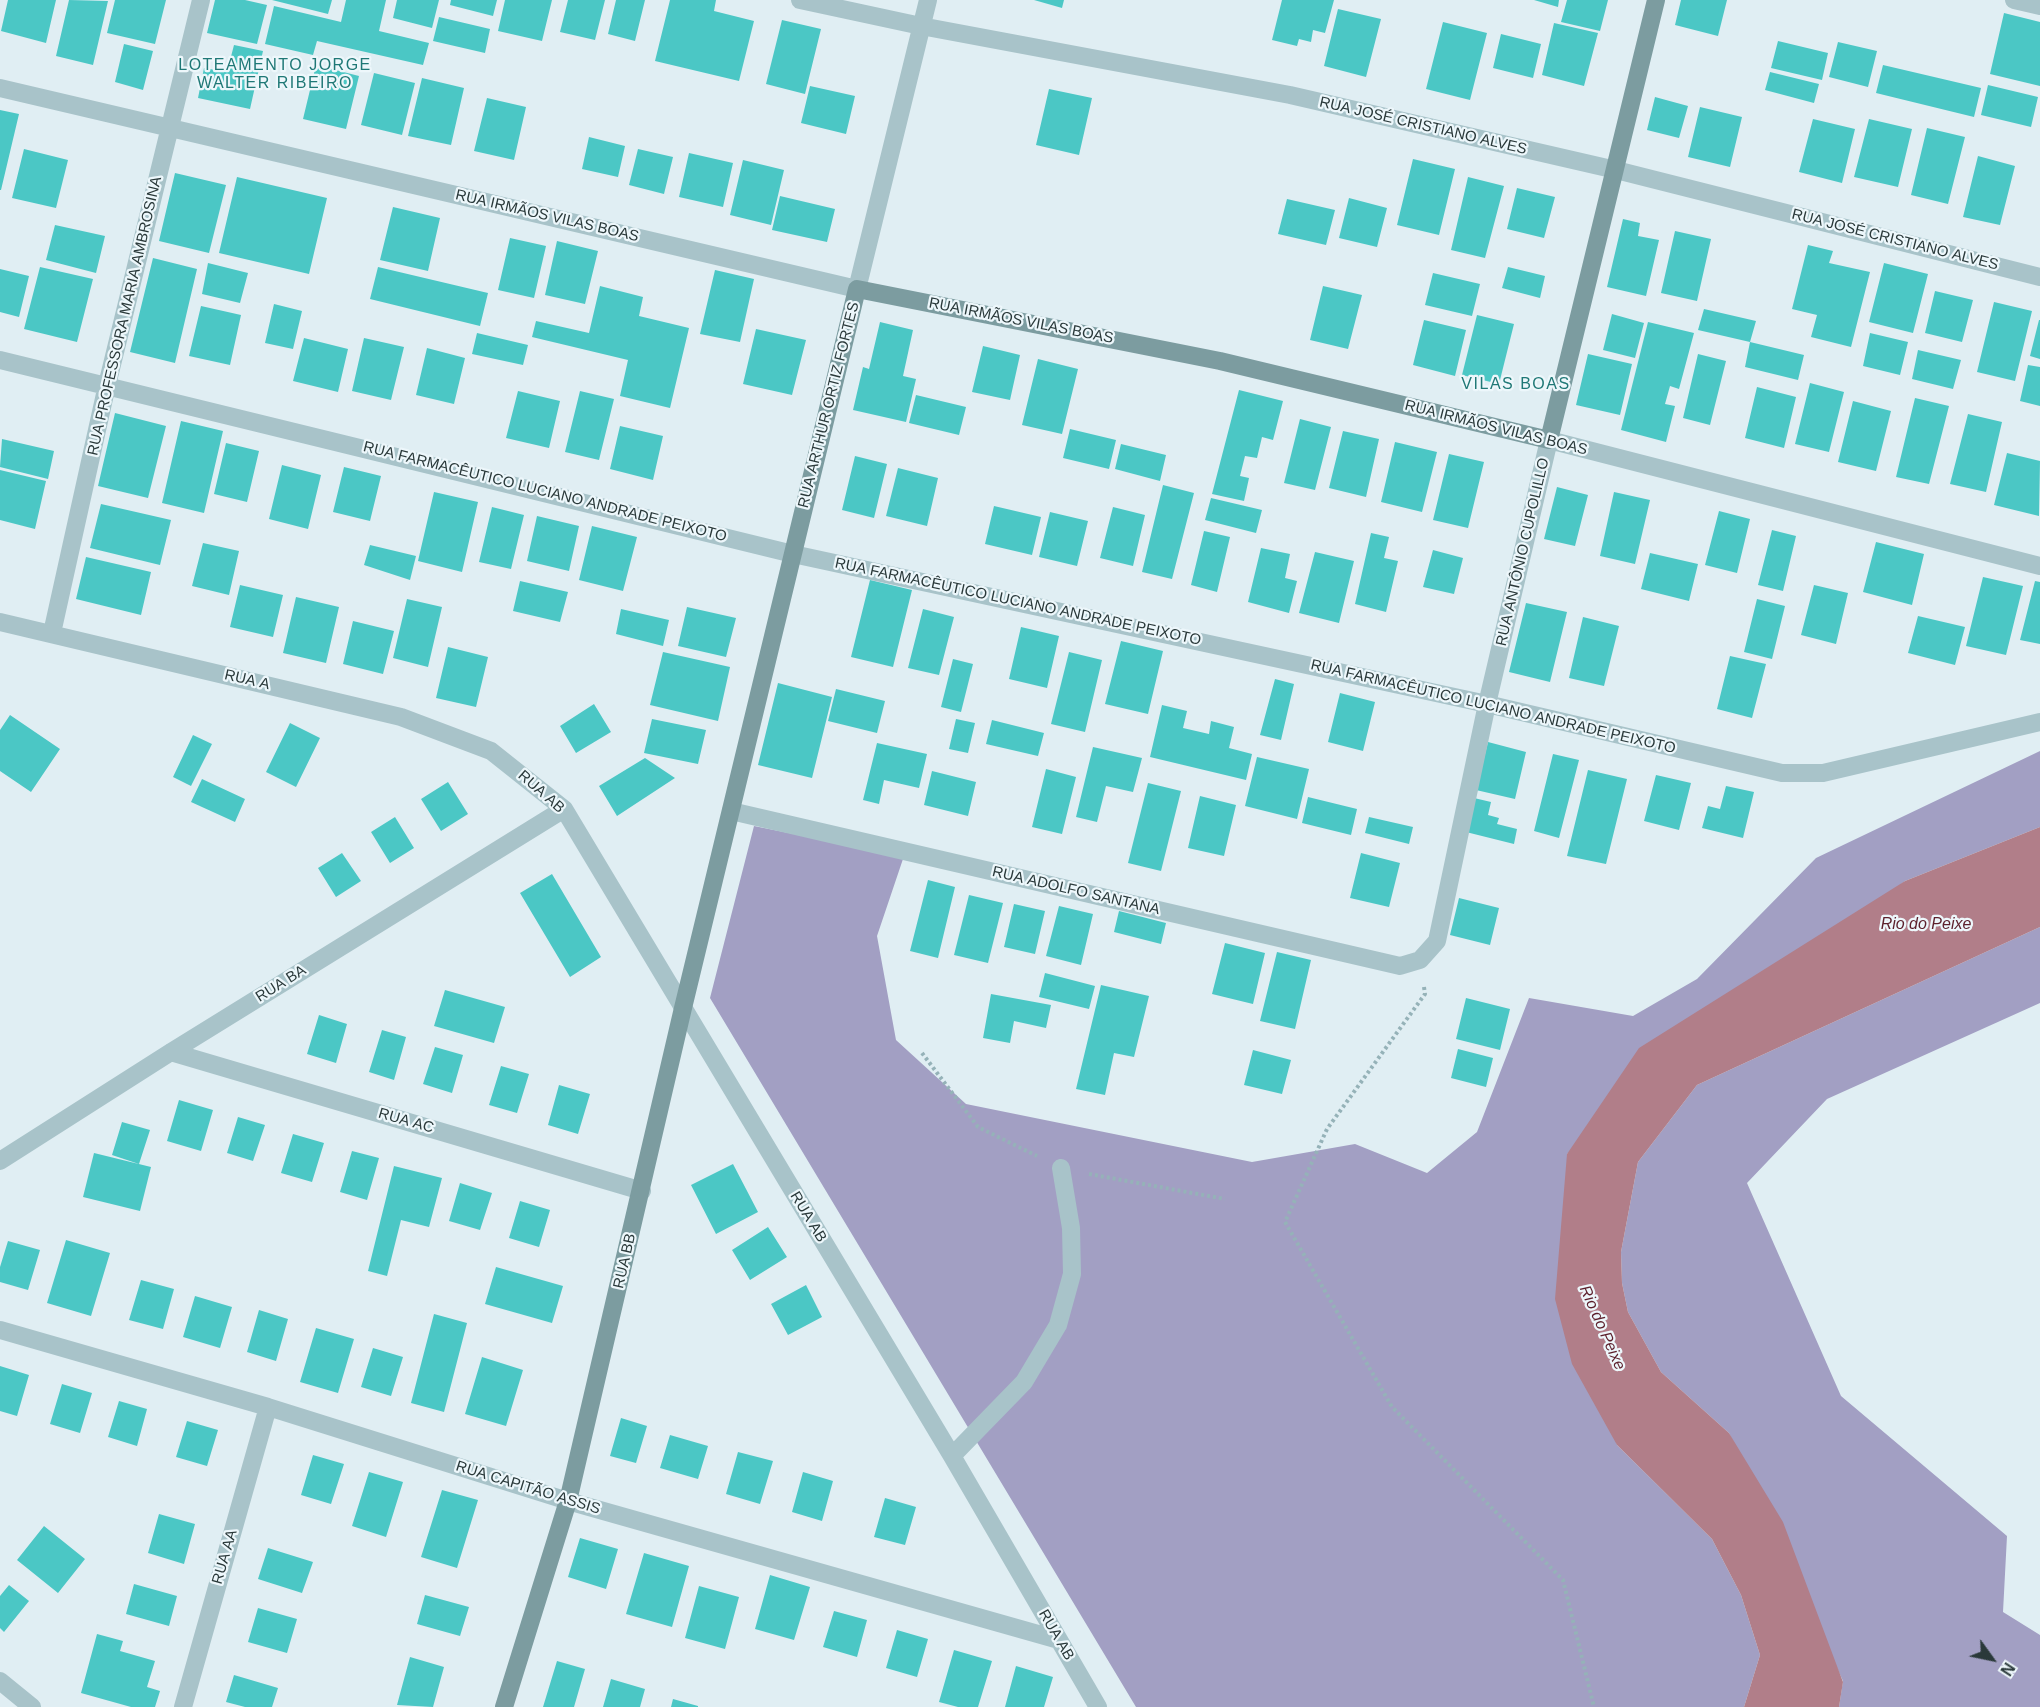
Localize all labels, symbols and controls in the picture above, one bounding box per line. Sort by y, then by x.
district label: LOTEAMENTO JORGE WALTER RIBEIRO [178,56,372,94]
street label: RUA JOSÉ CRISTIANO ALVES [1318,93,1528,159]
street label: RUA PROFESSORA MARIA AMBROSINA [84,175,166,457]
street label: RUA IRMÃOS VILAS BOAS [454,186,640,246]
street label: RUA JOSÉ CRISTIANO ALVES [1790,206,2000,274]
street label: RUA IRMÃOS VILAS BOAS [927,294,1115,348]
street label: RUA ARTHUR ORTIZ FORTES [795,300,863,510]
district label: VILAS BOAS [1461,375,1571,395]
street label: RUA IRMÃOS VILAS BOAS [1403,397,1589,459]
street label: RUA FARMACÊUTICO LUCIANO ANDRADE PEIXOTO [361,438,729,546]
street label: RUA ANTÔNIO CUPOLILLO [1493,456,1553,648]
street label: RUA FARMACÊUTICO LUCIANO ANDRADE PEIXOTO [833,554,1203,650]
street label: RUA FARMACÊUTICO LUCIANO ANDRADE PEIXOTO [1309,656,1677,758]
street label: RUA A [223,666,271,694]
street label: RUA AB [514,767,568,817]
street label: RUA ADOLFO SANTANA [990,863,1162,919]
water label: Rio do Peixe [1881,915,1971,935]
street label: RUA BA [253,962,309,1006]
street label: RUA AC [376,1105,436,1137]
street label: RUA AB [786,1188,830,1246]
street label: RUA BB [610,1232,640,1290]
water label: Rio do Peixe [1575,1283,1629,1373]
street label: RUA CAPITÃO ASSIS [454,1457,602,1519]
street label: RUA AA [209,1528,241,1586]
street label: RUA AB [1034,1606,1078,1664]
north arrow [1962,1629,2022,1689]
text: N [1997,1660,2018,1679]

